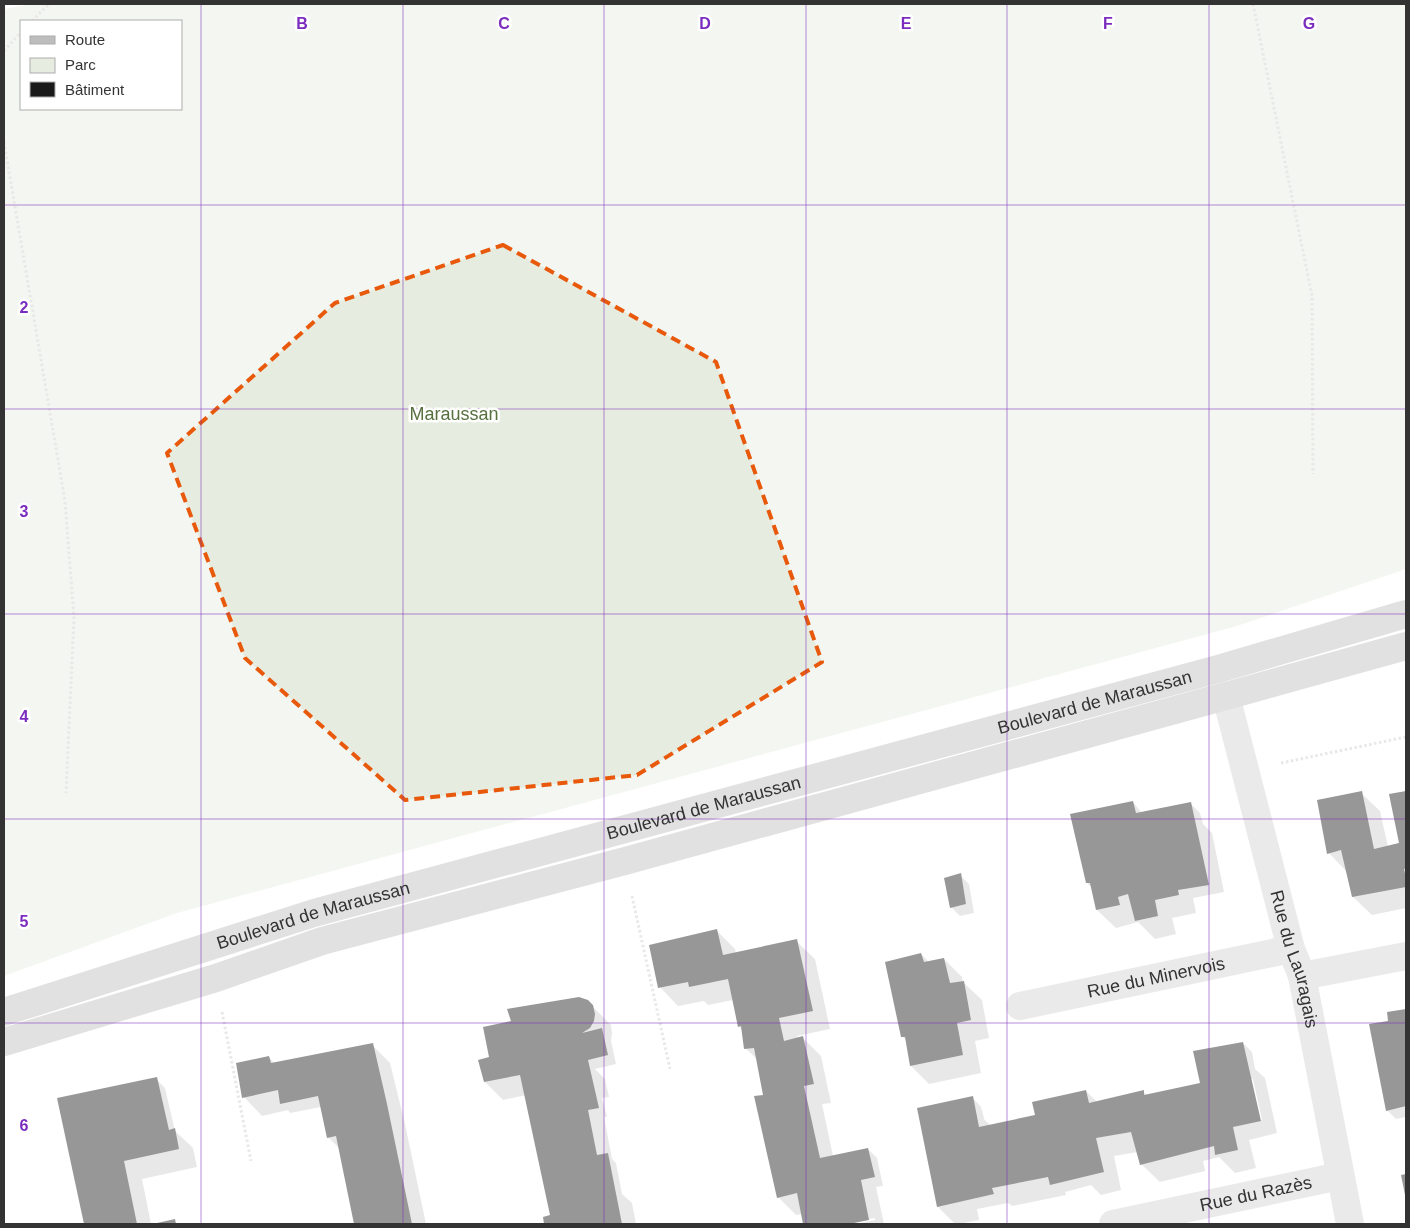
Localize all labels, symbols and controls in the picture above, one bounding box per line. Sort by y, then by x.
text: B [296,15,308,32]
text: C [498,15,510,32]
text: D [699,15,711,32]
text: E [901,15,912,32]
text: F [1103,15,1113,32]
text: G [1303,15,1315,32]
legend [20,20,182,110]
text: Route [65,31,105,48]
text: Parc [65,56,96,73]
text: Bâtiment [65,81,125,98]
text: 2 [20,299,29,316]
park label: Maraussan [409,404,499,424]
text: 3 [20,503,29,520]
street label: Boulevard de Maraussan [995,667,1194,738]
text: 4 [20,708,29,725]
street label: Boulevard de Maraussan [604,772,803,844]
street label: Boulevard de Maraussan [214,878,412,953]
street label: Rue du Lauragais [1266,888,1322,1030]
text: 5 [20,913,29,930]
street label: Rue du Minervois [1085,953,1227,1002]
text: 6 [20,1117,29,1134]
street label: Rue du Razès [1198,1172,1314,1215]

